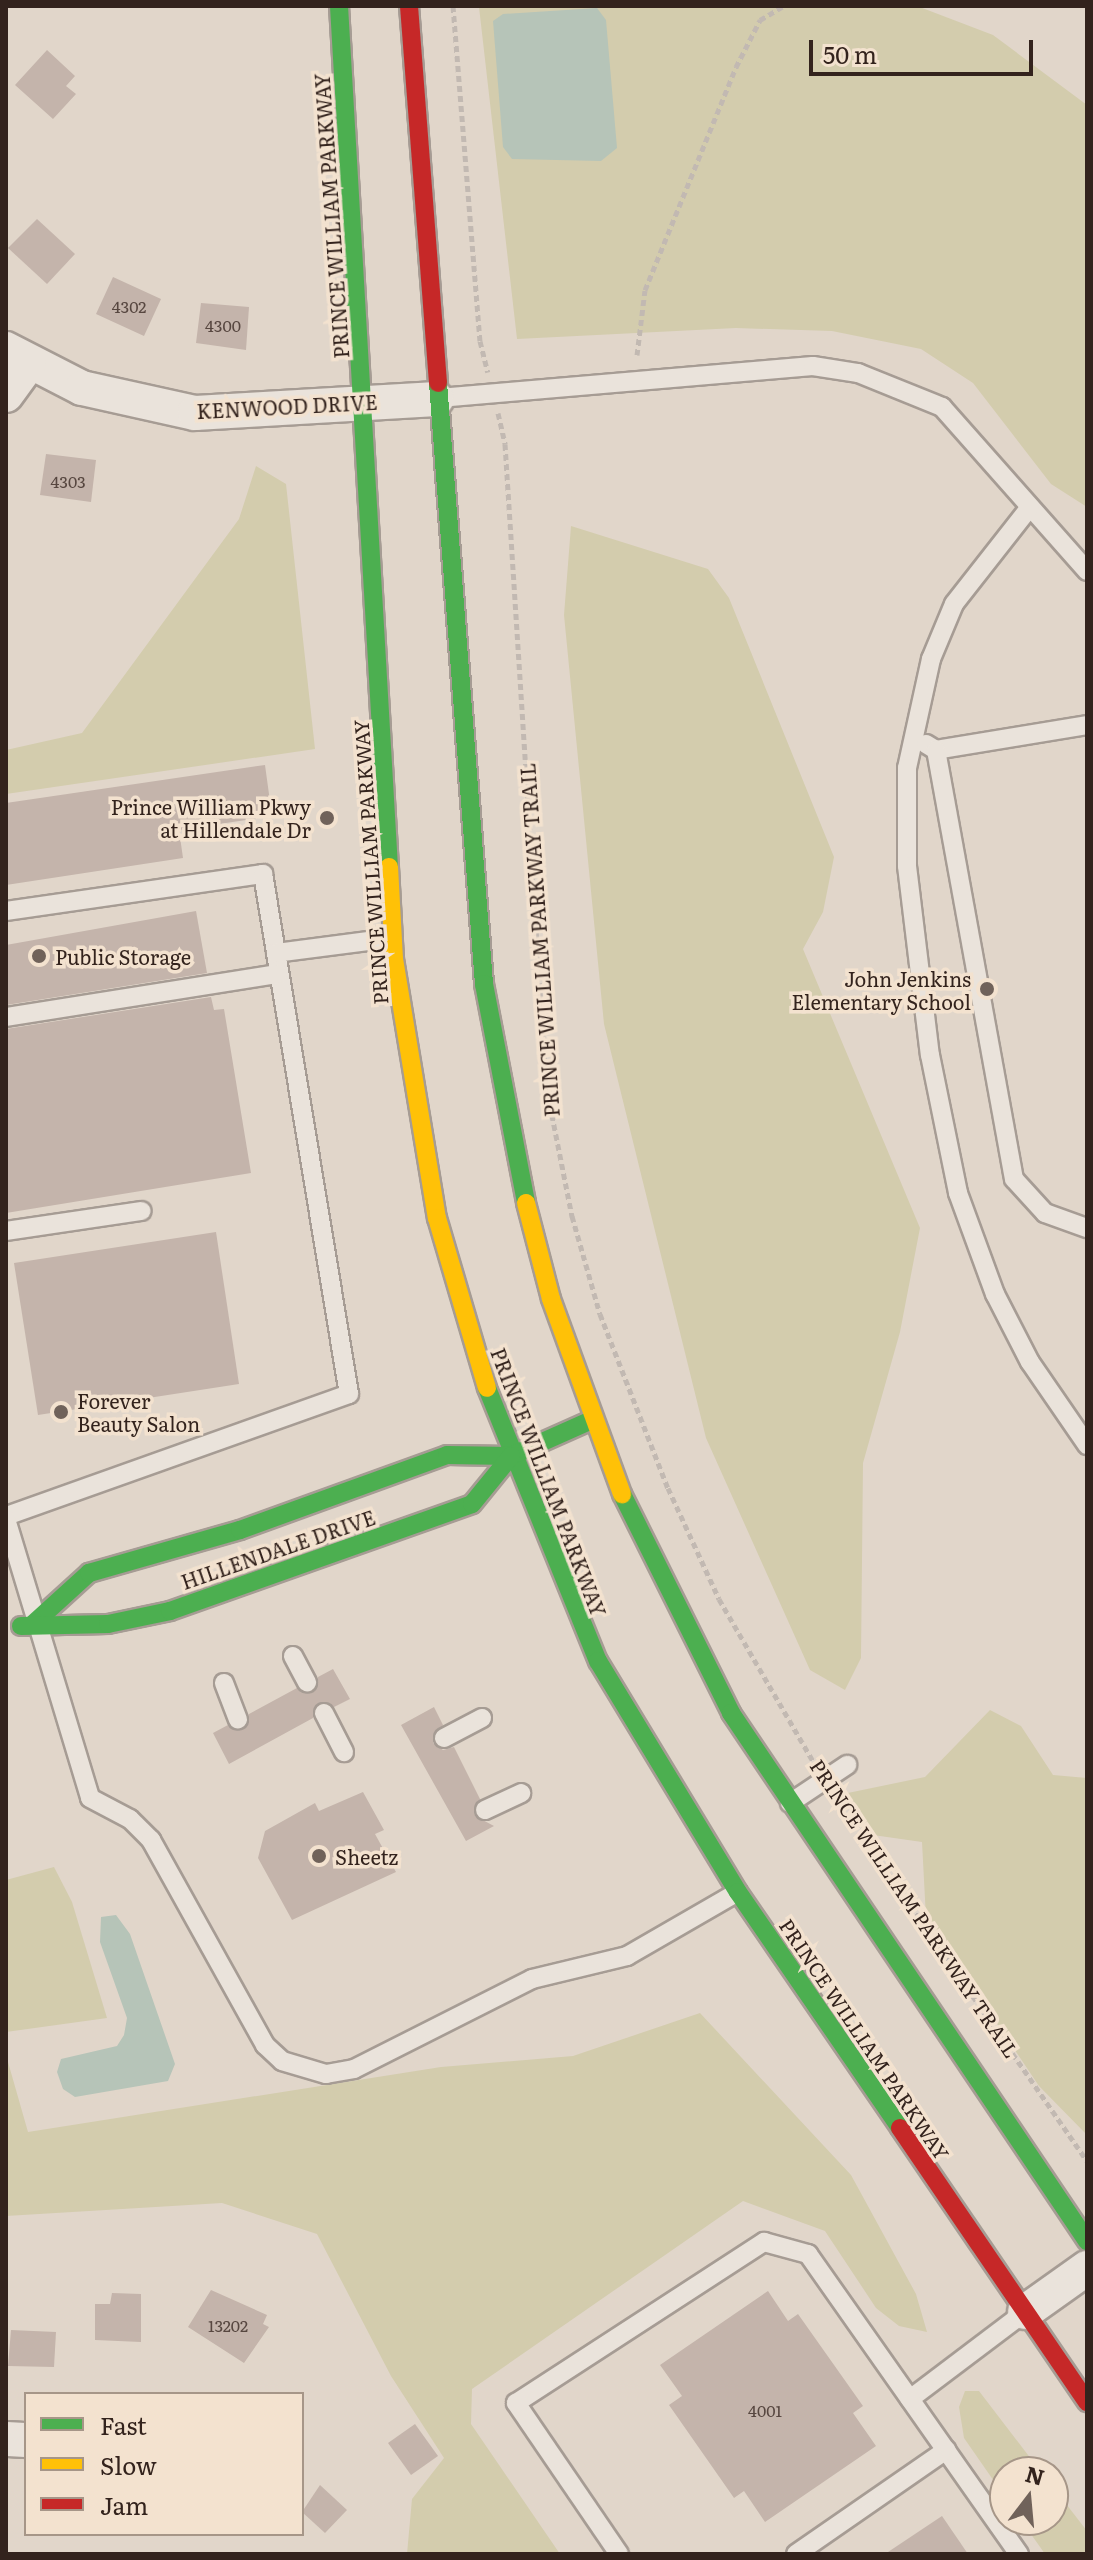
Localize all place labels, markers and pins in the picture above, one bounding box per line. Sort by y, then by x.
place label: Prince William Pkwy at Hillendale Dr [111,794,311,841]
marker: Prince William Pkwy at Hillendale Dr [318,809,336,827]
place label: Public Storage [55,944,191,968]
marker: Public Storage [30,947,48,965]
place label: John Jenkins Elementary School [791,966,971,1013]
marker: John Jenkins Elementary School [978,980,996,998]
place label: Forever Beauty Salon [77,1388,200,1435]
marker: Forever Beauty Salon [52,1403,70,1421]
place label: Sheetz [335,1844,398,1868]
marker: Sheetz [310,1847,328,1865]

